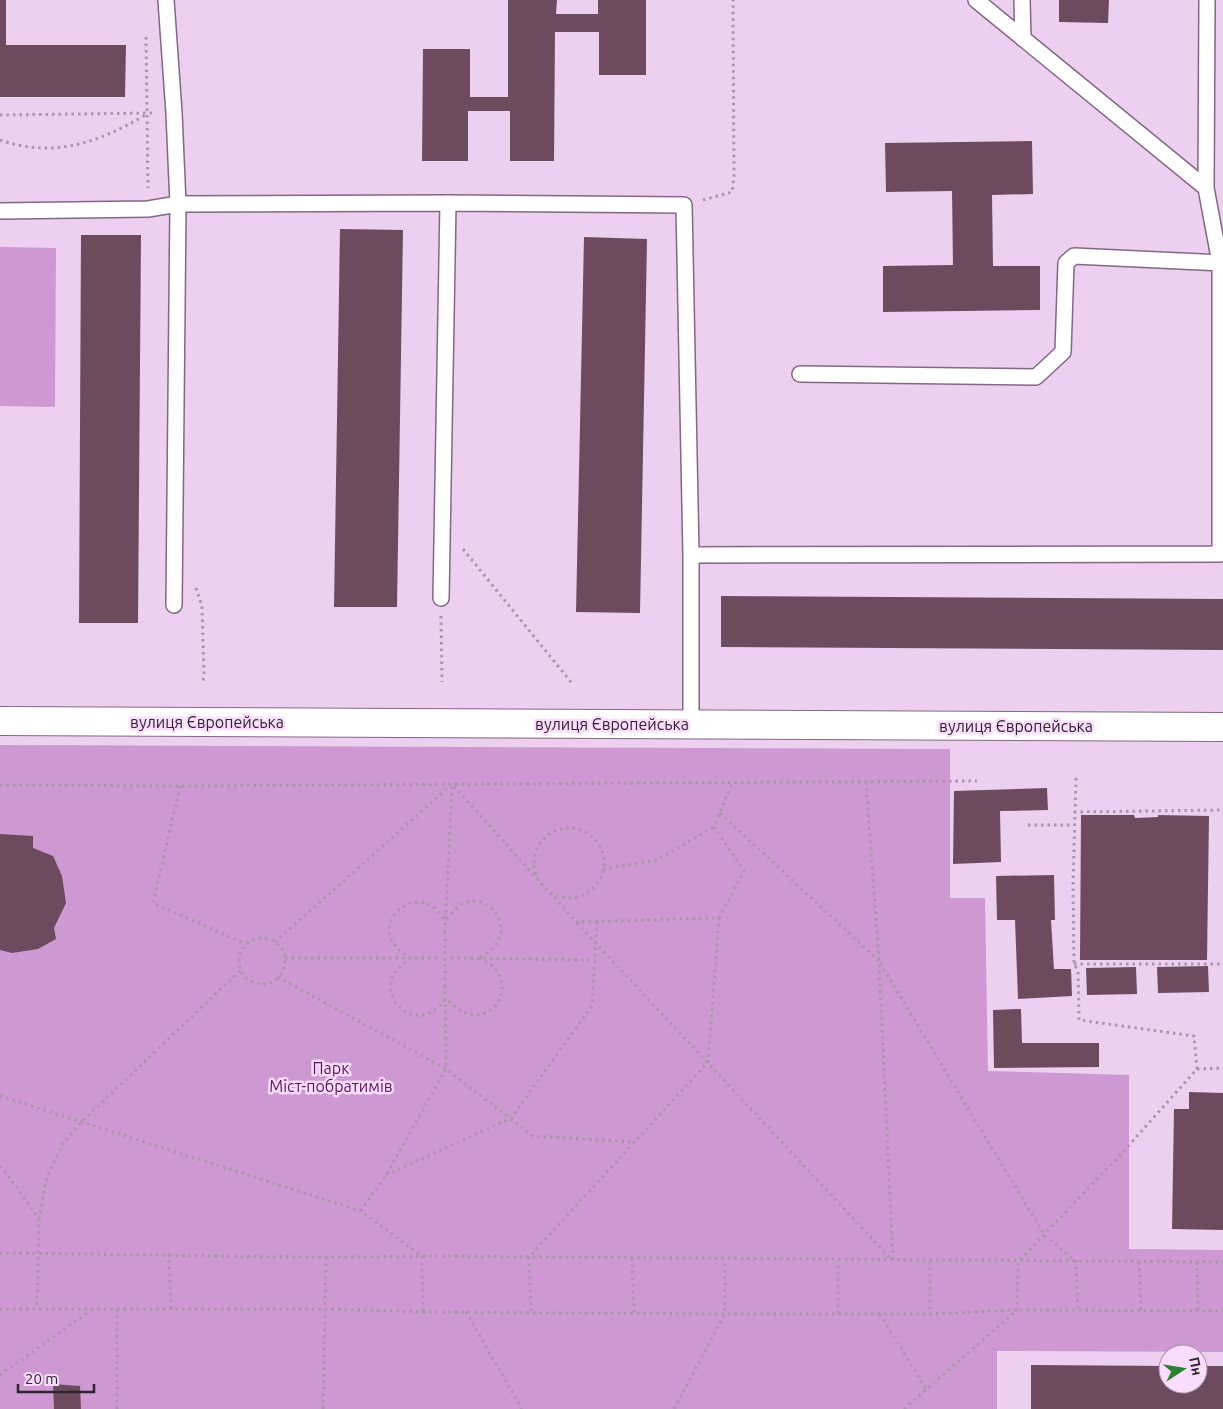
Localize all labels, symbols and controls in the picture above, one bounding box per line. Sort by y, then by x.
street label: вулиця Європейська [130,713,284,731]
street label: вулиця Європейська [535,715,689,733]
street label: вулиця Європейська [939,717,1093,735]
park label: Парк Міст-побратимів [269,1059,393,1095]
north arrow [1158,1344,1208,1394]
text: Пн [1186,1356,1205,1377]
scale bar [18,1362,94,1394]
text: 20 m [25,1370,58,1387]

